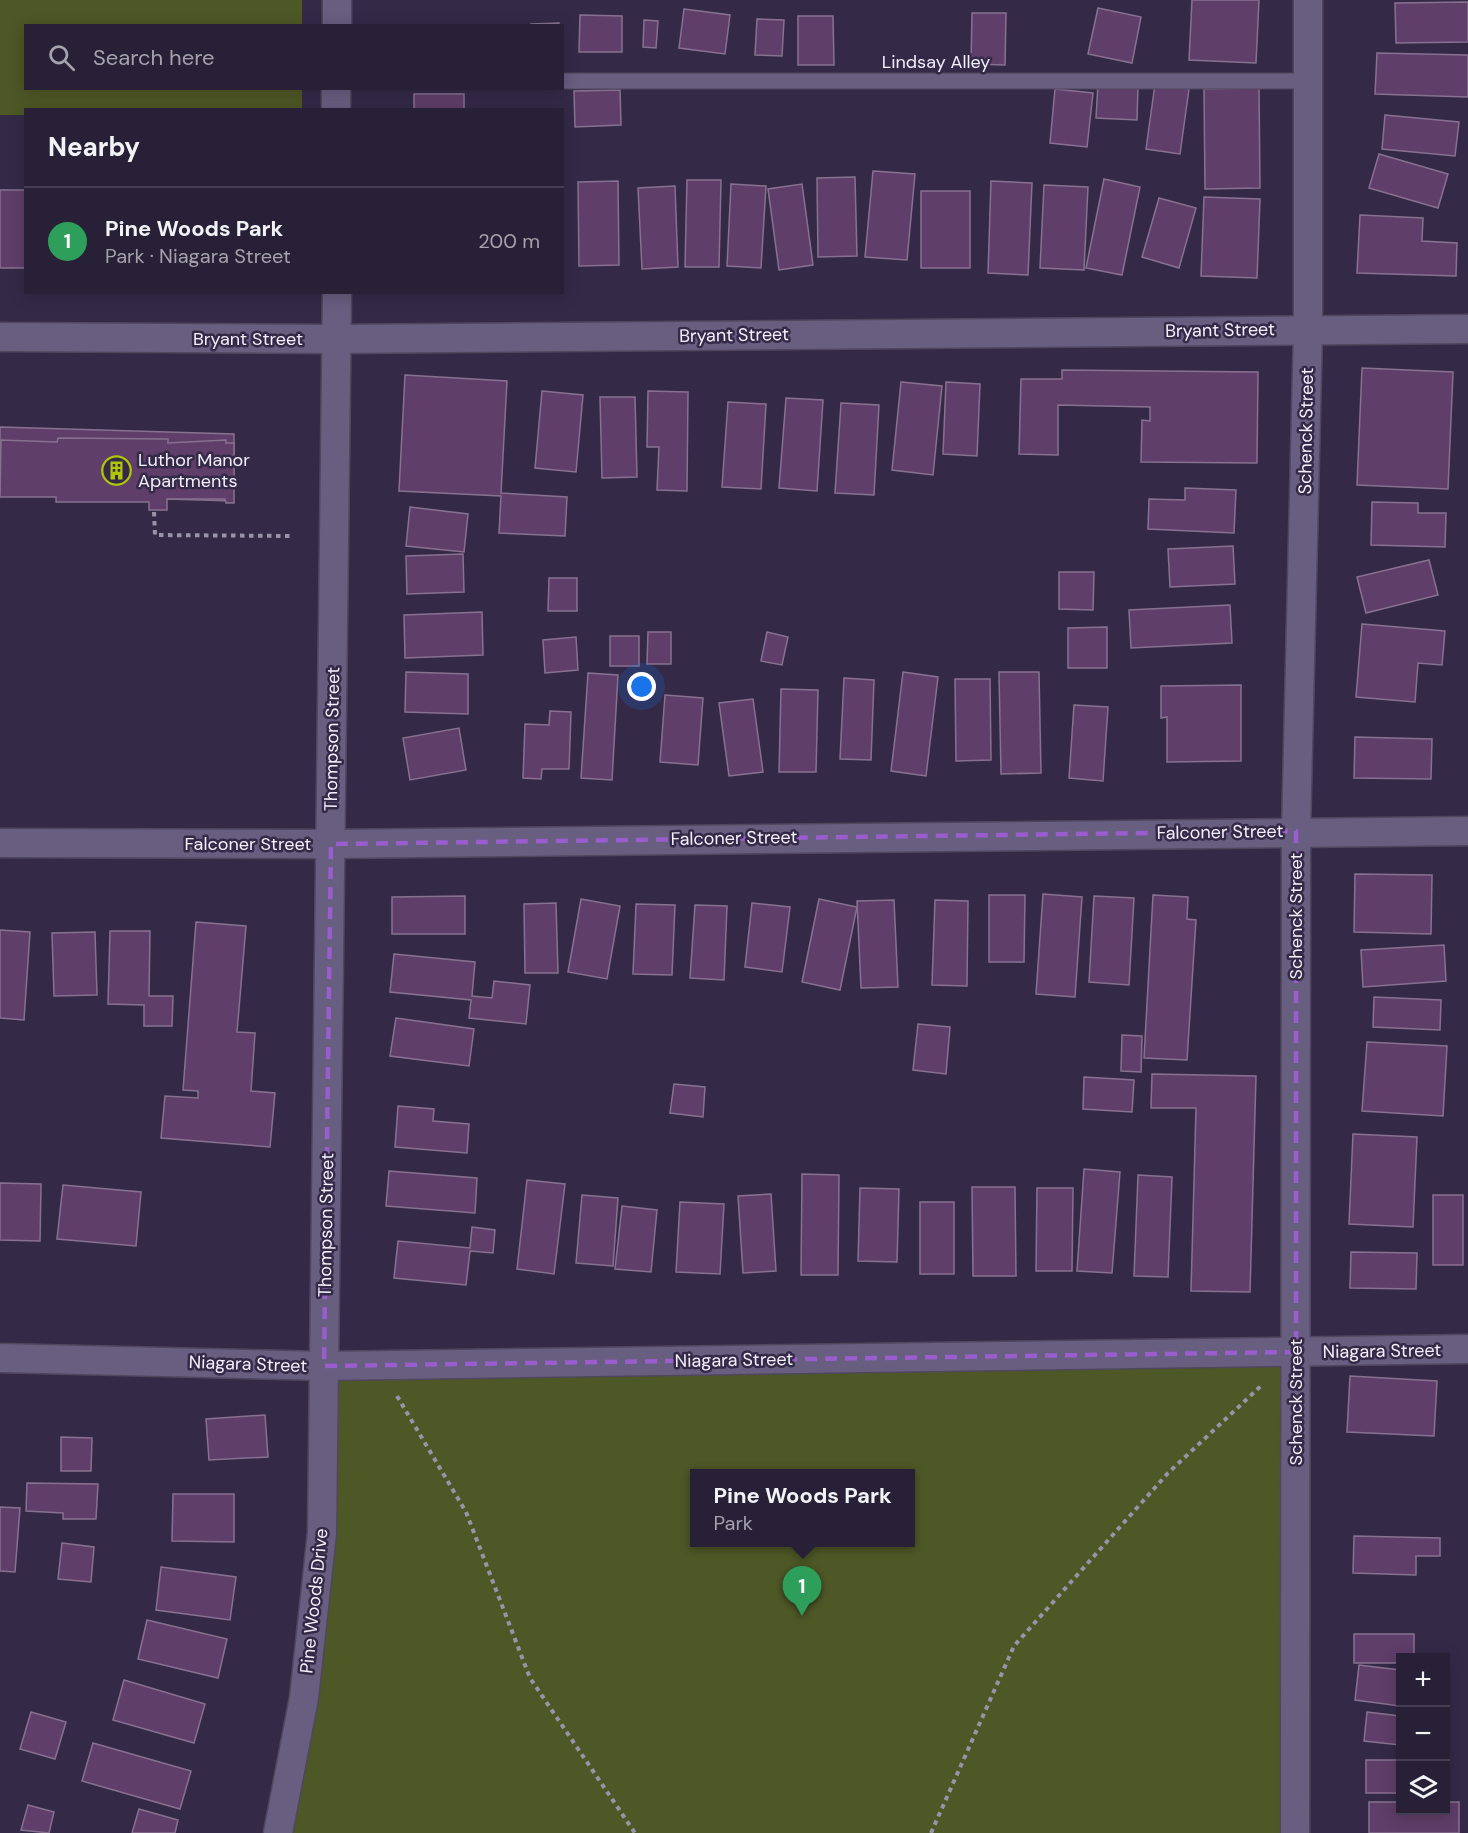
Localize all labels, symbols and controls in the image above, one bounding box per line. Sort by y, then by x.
search box [24,24,564,90]
icon: search [45,41,78,74]
text: Search here [93,43,214,72]
street label: Lindsay Alley [882,50,990,74]
text: Nearby [48,130,140,164]
text: Pine Woods Park [105,214,283,243]
text: 1 [64,228,71,254]
text: 200 m [478,228,540,254]
text: Park · Niagara Street [105,243,291,269]
street label: Bryant Street [1165,317,1275,343]
street label: Bryant Street [679,322,789,348]
street label: Bryant Street [193,327,303,351]
street label: Schenck Street [1293,367,1319,495]
place label: Luthor Manor Apartments [138,448,250,493]
building icon: Luthor Manor Apartments [101,454,133,486]
street label: Thompson Street [319,667,345,811]
your location [627,672,656,701]
street label: Falconer Street [1156,819,1284,845]
street label: Falconer Street [670,825,798,851]
street label: Falconer Street [185,832,311,856]
street label: Schenck Street [1284,853,1308,979]
street label: Thompson Street [313,1153,339,1297]
street label: Niagara Street [1322,1338,1442,1364]
street label: Schenck Street [1284,1339,1308,1465]
street label: Niagara Street [674,1347,794,1373]
street label: Niagara Street [188,1350,308,1378]
popup [690,1469,915,1547]
text: Pine Woods Park [713,1481,892,1510]
text: Park [713,1510,753,1536]
street label: Pine Woods Drive [294,1527,334,1675]
pin: 1 [782,1566,822,1616]
map controls [1396,1653,1450,1815]
button: + [1396,1653,1450,1707]
button: − [1396,1707,1450,1761]
button: layers [1396,1761,1450,1815]

